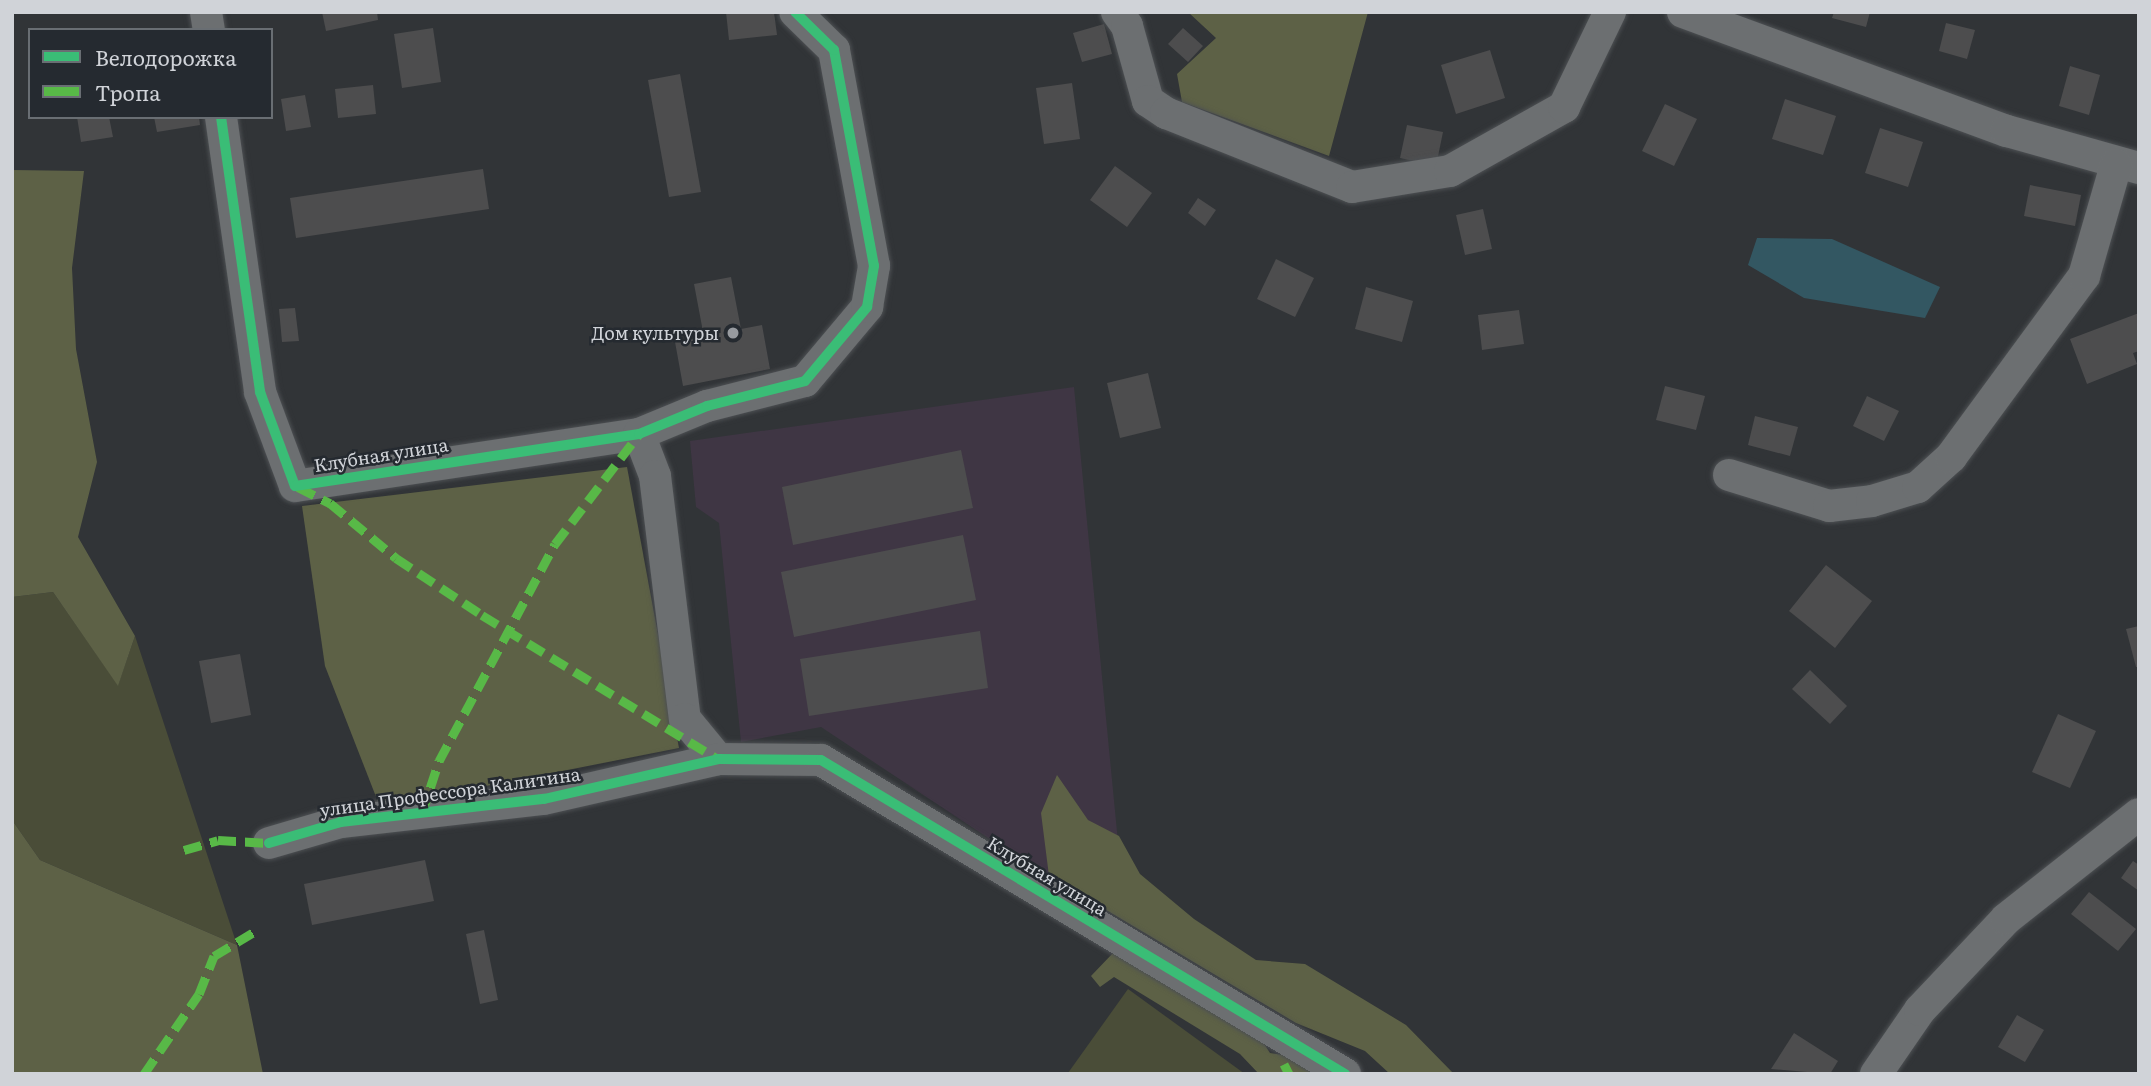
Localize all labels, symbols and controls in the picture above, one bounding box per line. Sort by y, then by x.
legend [28,28,273,119]
text: Велодорожка [95,41,236,72]
text: Тропа [95,76,160,107]
place label: Дом культуры [591,322,719,344]
marker: Дом культуры [725,325,741,341]
street label: Клубная улица [312,434,450,476]
street label: улица Профессора Калитина [318,763,582,821]
street label: Клубная улица [983,832,1111,920]

